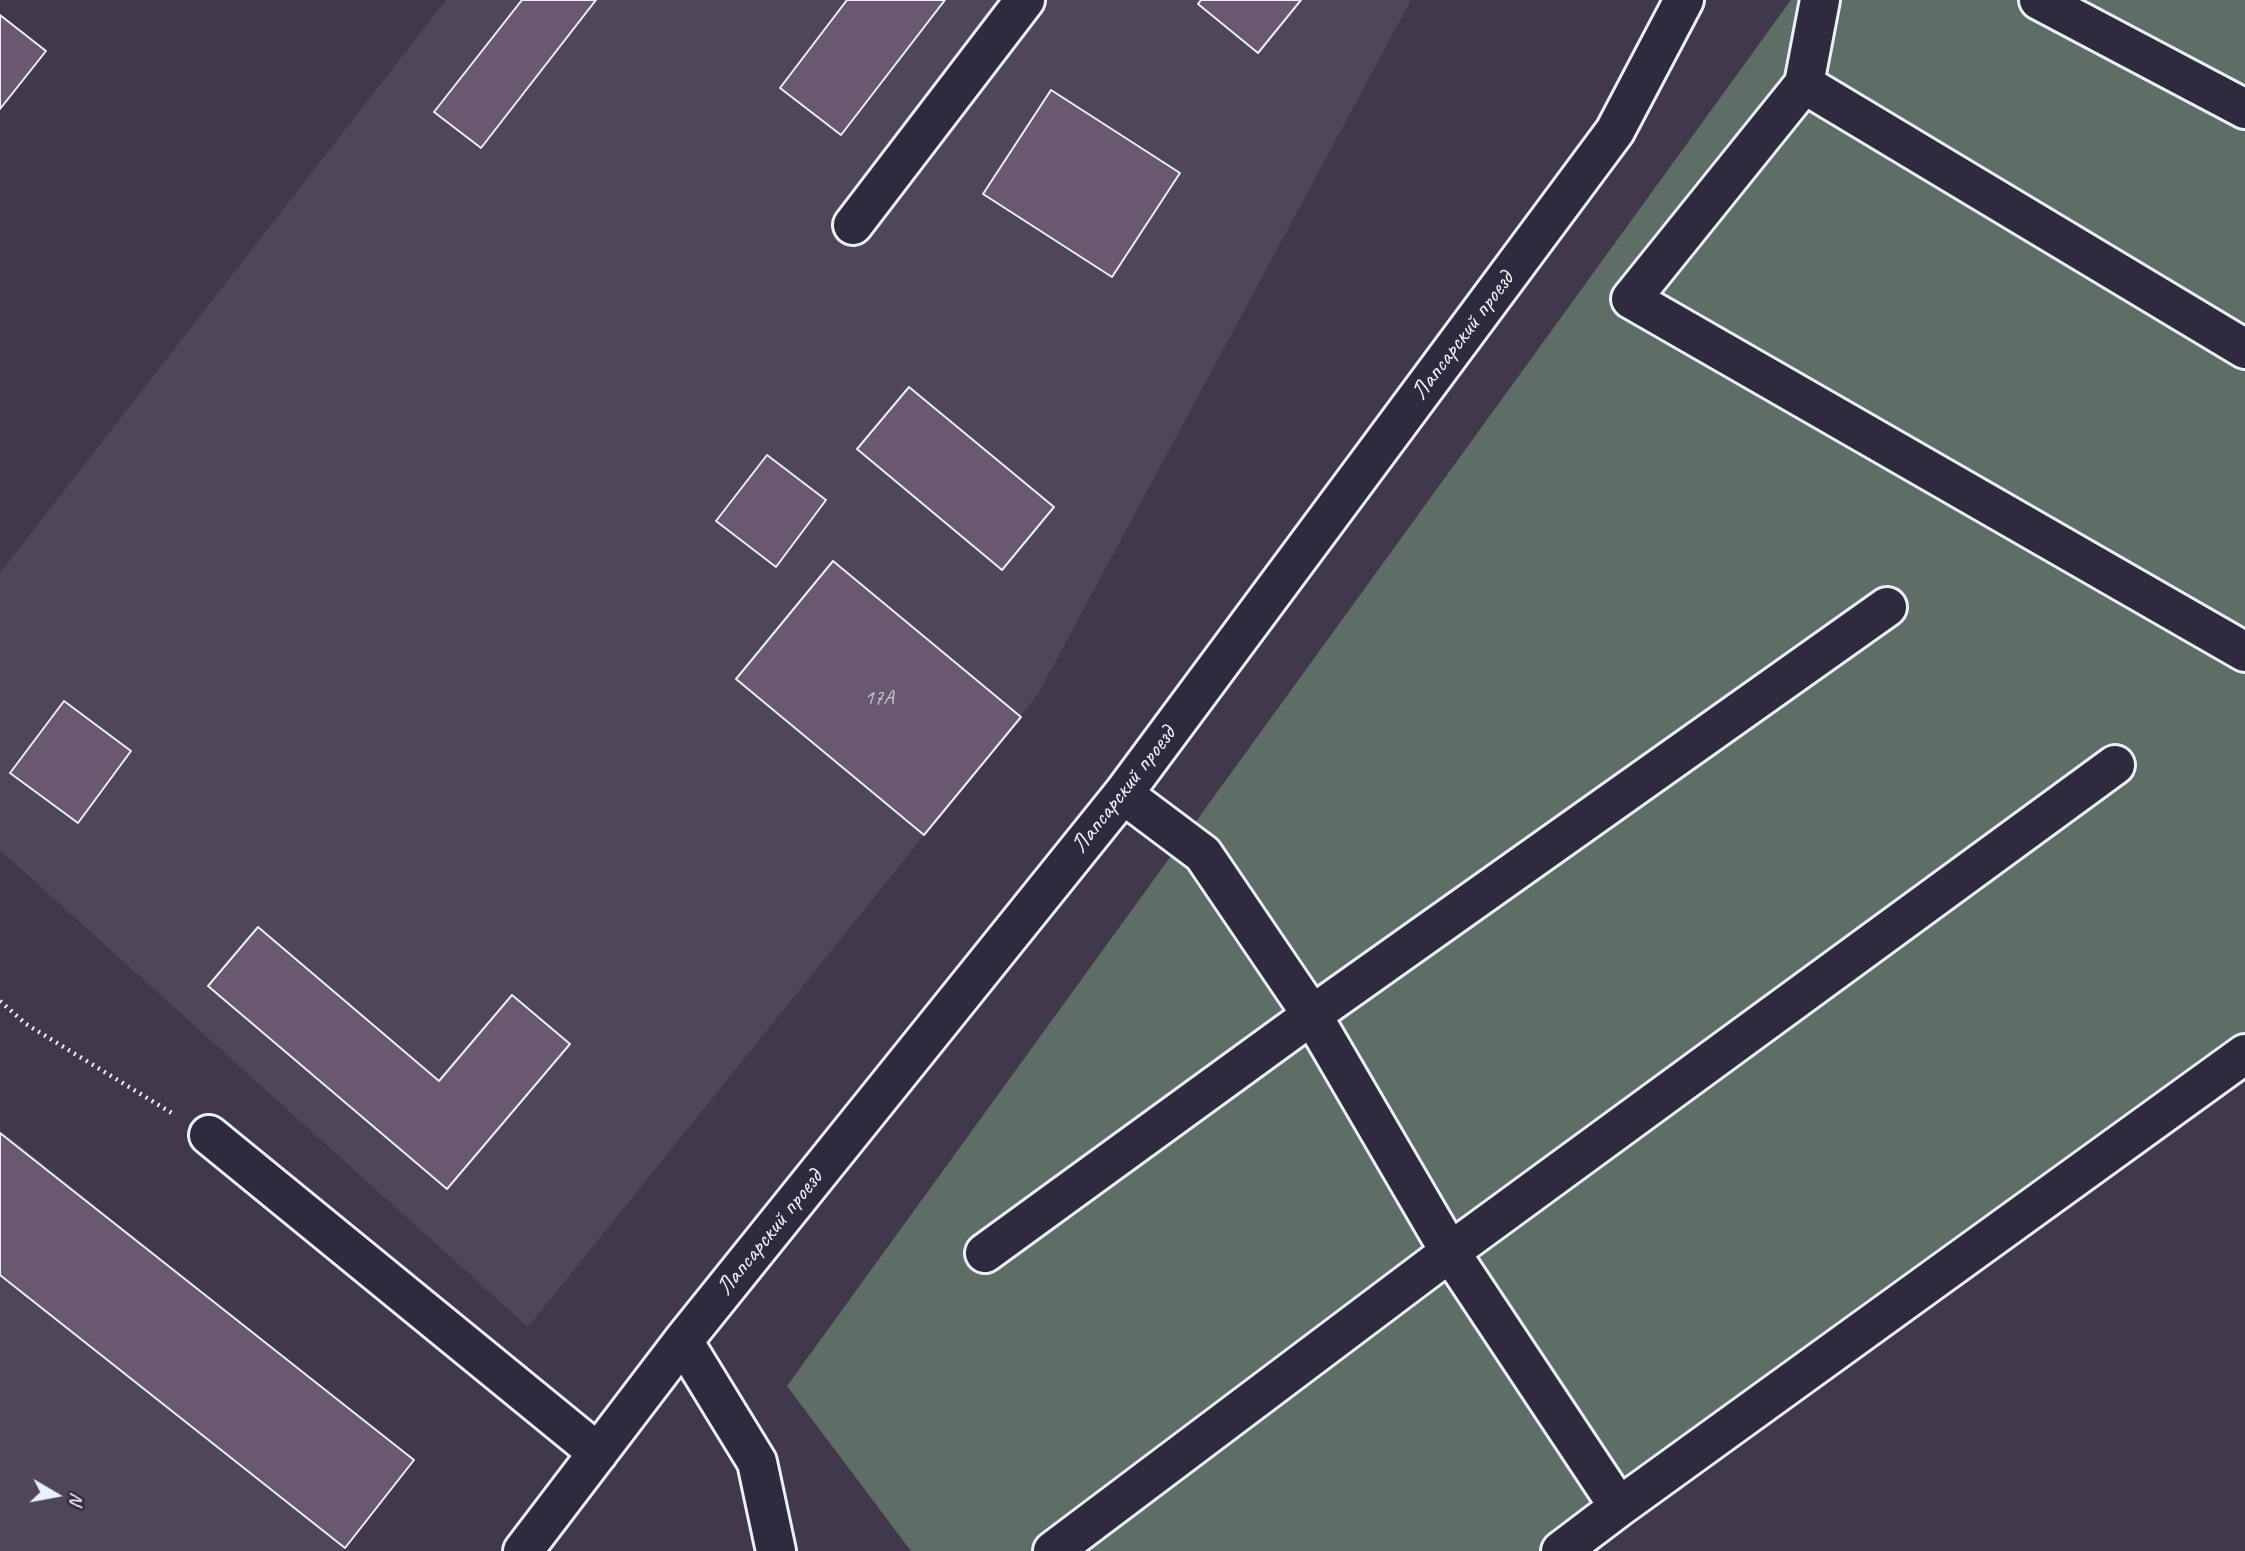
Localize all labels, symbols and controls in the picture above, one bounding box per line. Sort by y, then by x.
street label: Лапсарский проезд [1405,266,1521,406]
house number: 17А [864,685,894,711]
street label: Лапсарский проезд [1066,721,1182,859]
street label: Лапсарский проезд [711,1164,829,1302]
north arrow [21,1460,91,1530]
text: N [64,1491,90,1507]

